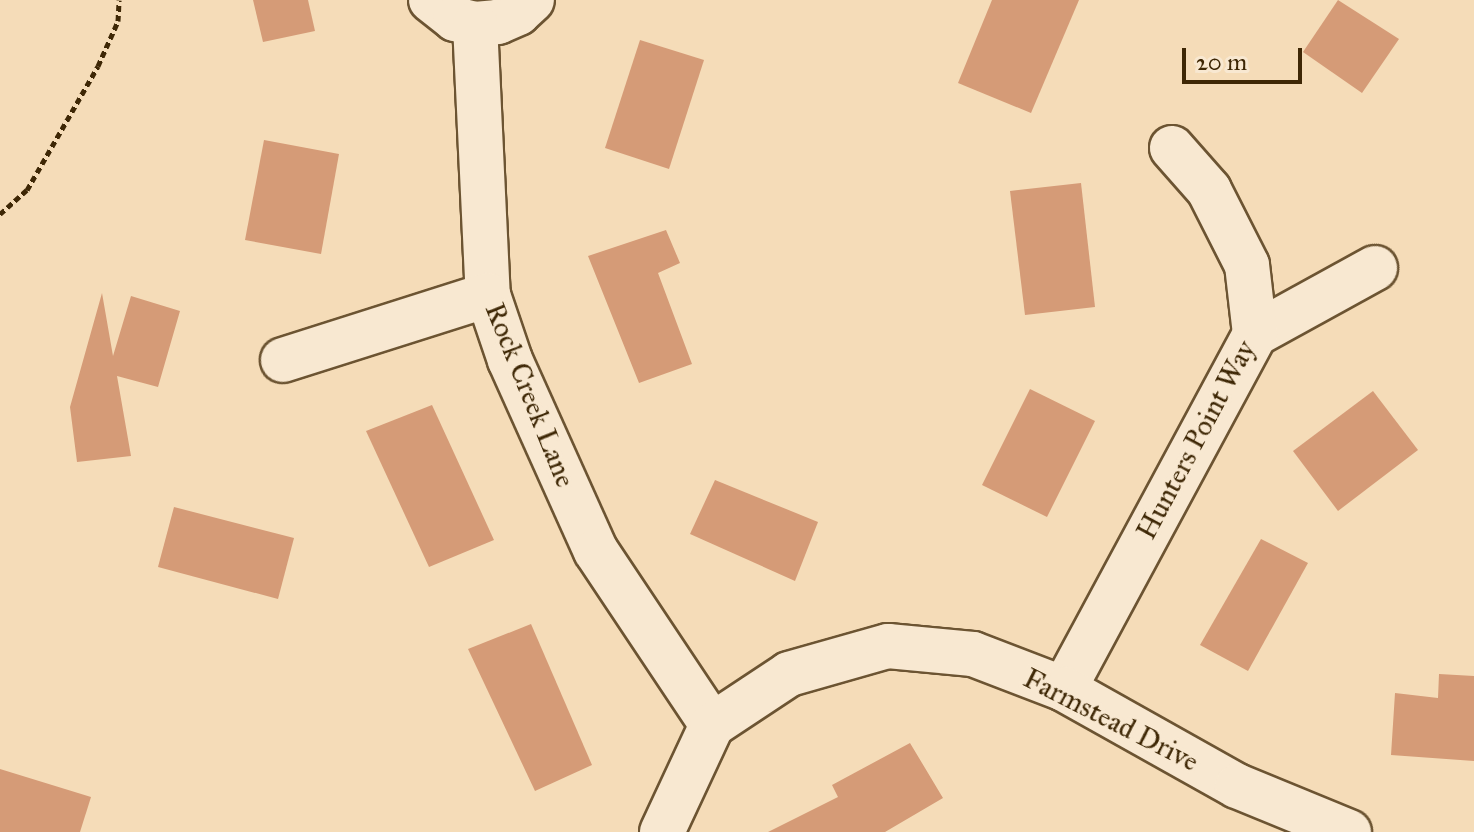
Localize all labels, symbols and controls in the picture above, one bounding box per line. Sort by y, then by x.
scale bar [1186,32,1306,82]
text: 20 m [1196,47,1247,77]
street label: Rock Creek Lane [478,298,582,492]
street label: Hunters Point Way [1129,335,1263,545]
street label: Farmstead Drive [1018,661,1204,779]

